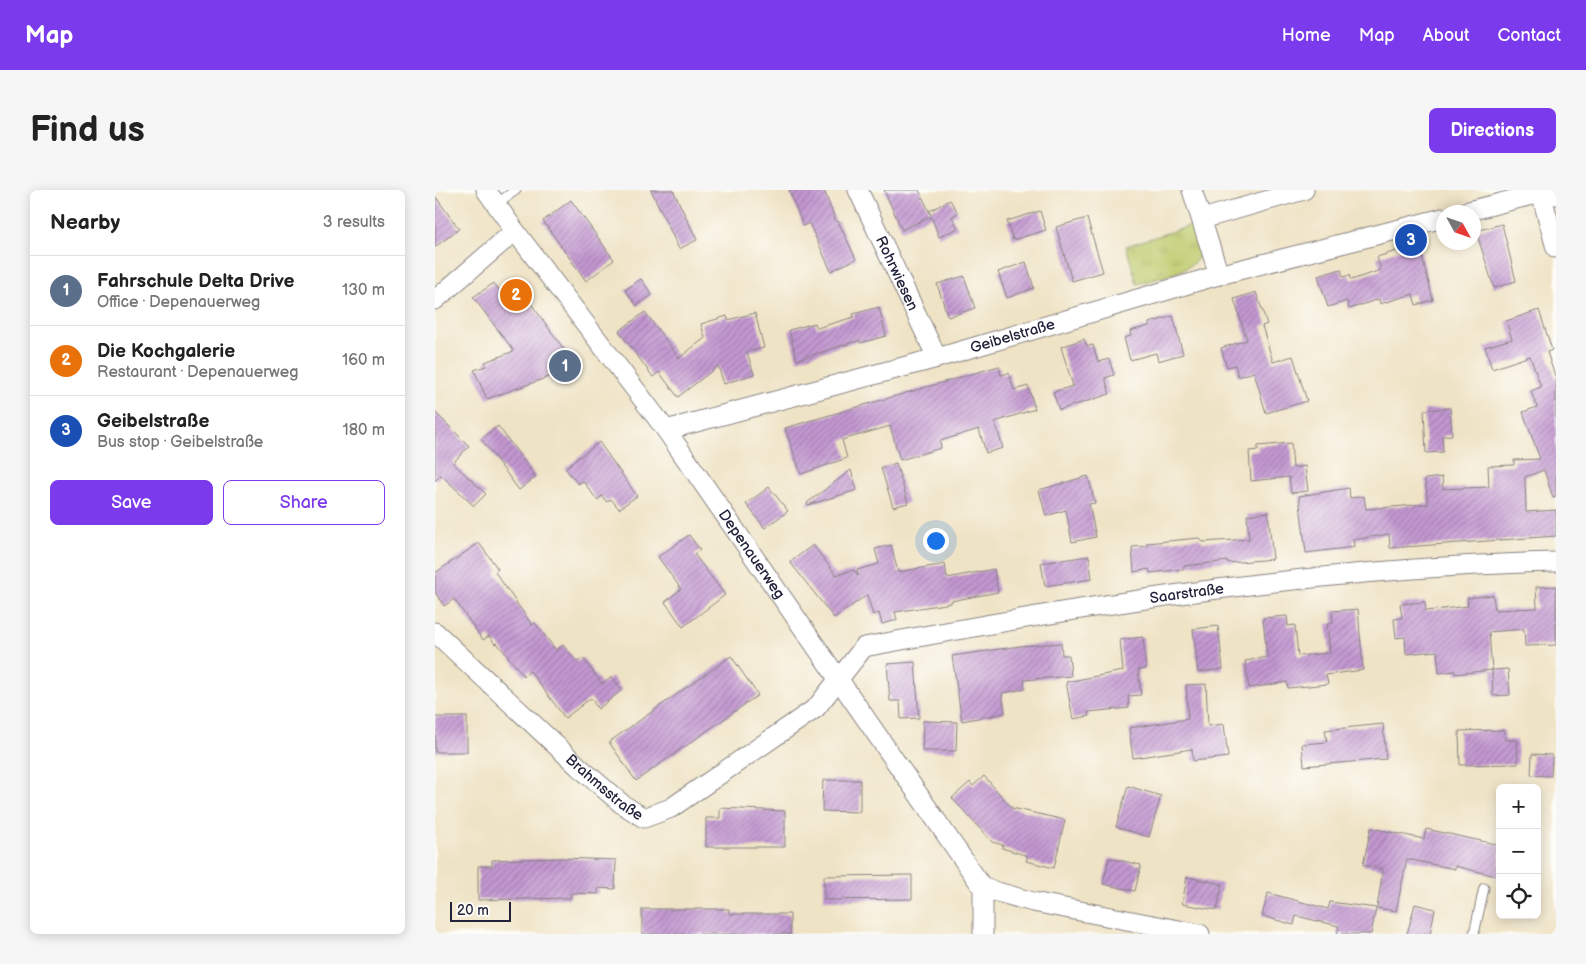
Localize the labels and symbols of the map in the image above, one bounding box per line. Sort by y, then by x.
north arrow [1436,205,1481,250]
pin: 3 [1395,221,1427,259]
street label: Rohrwiesen [871,233,923,314]
pin: 2 [500,276,532,314]
street label: Geibelstraße [968,314,1057,357]
pin: 1 [549,347,581,385]
street label: Depenauerweg [714,506,789,602]
your location [923,528,949,554]
street label: Saarstraße [1149,579,1225,608]
street label: Brahmsstraße [562,750,647,825]
scale bar [450,899,511,922]

